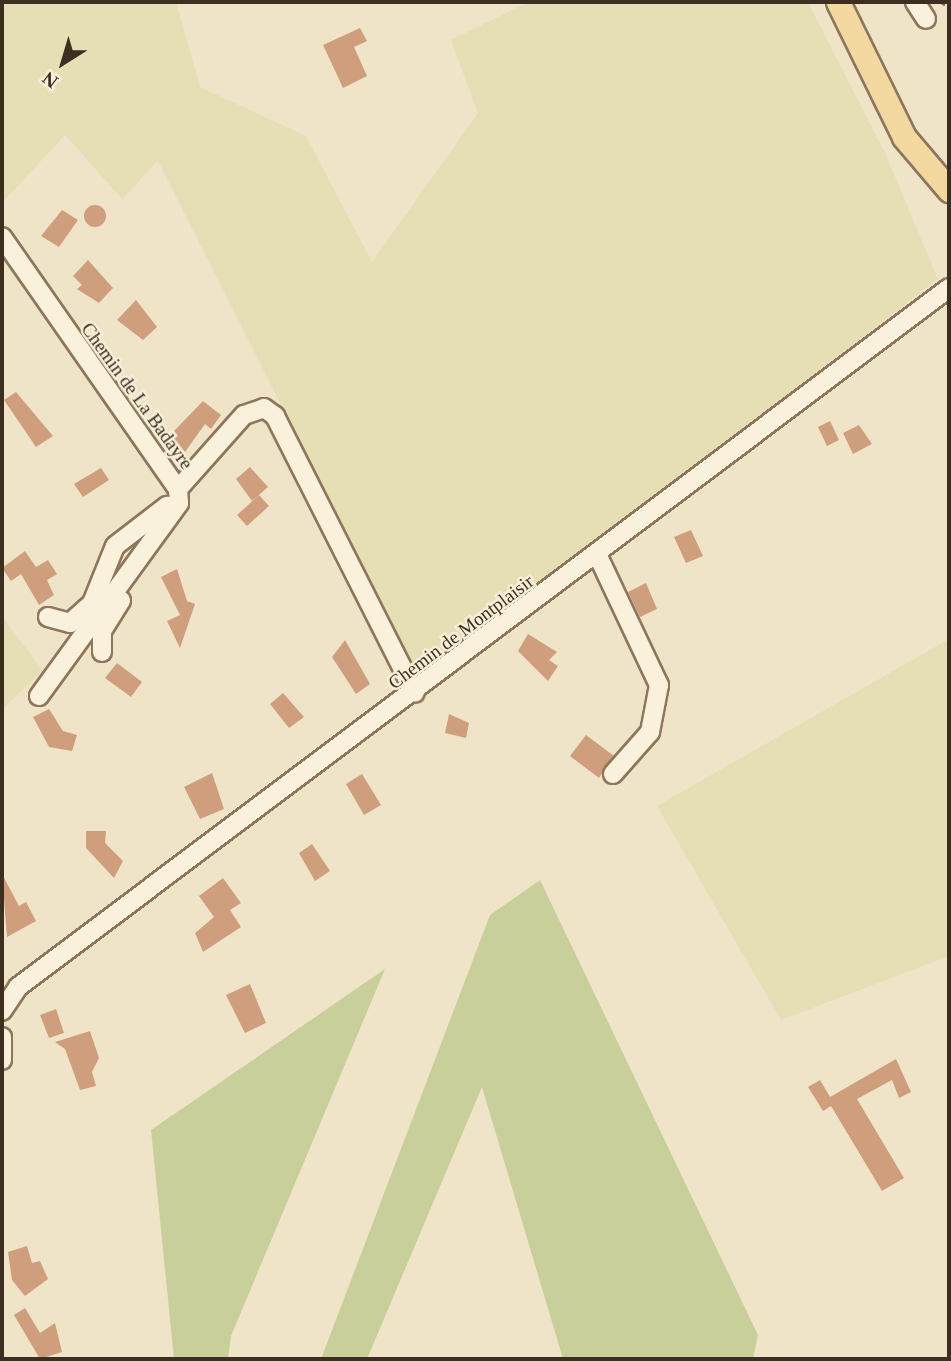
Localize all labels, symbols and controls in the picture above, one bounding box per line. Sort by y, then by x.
north arrow [28,28,98,98]
text: N [38,68,62,93]
street label: Chemin de La Badayre [76,318,198,474]
street label: Chemin de Montplaisir [384,570,538,694]

